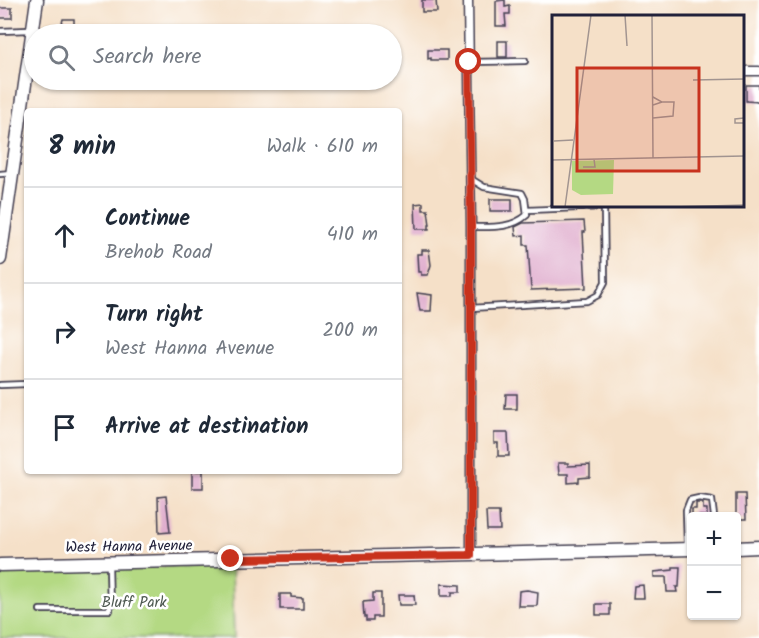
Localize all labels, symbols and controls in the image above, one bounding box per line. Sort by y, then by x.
inset map [552,15,744,207]
search box [24,24,402,90]
text: Search here [93,40,201,75]
icon: search [45,41,78,74]
route start [455,48,481,74]
text: 8 min [48,126,116,168]
text: Walk · 610 m [267,131,378,163]
text: Continue [105,202,190,237]
icon: ahead [48,219,81,252]
text: 410 m [327,219,378,251]
text: Brehob Road [105,237,212,269]
text: Turn right [105,298,203,333]
icon: right [48,315,81,348]
text: 200 m [322,315,378,347]
text: West Hanna Avenue [105,333,274,365]
text: Arrive at destination [105,410,308,445]
icon: arrive [48,411,81,444]
map controls [687,512,741,620]
button: + [687,512,741,566]
street label: West Hanna Avenue [65,534,193,560]
route end [217,545,243,571]
button: − [687,566,741,620]
park label: Bluff Park [102,591,167,615]

